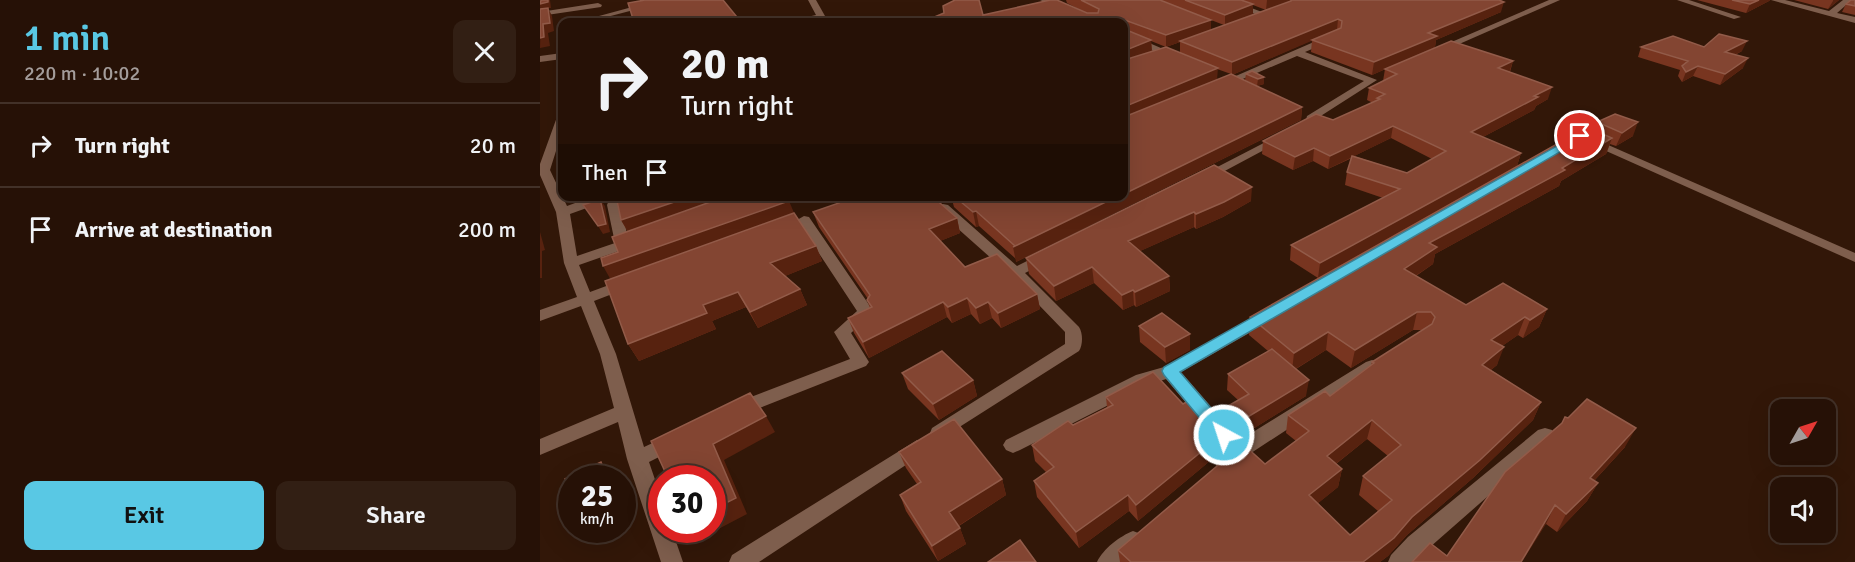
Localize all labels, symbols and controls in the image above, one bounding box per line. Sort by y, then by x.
text: 1 min [24,16,110,61]
button: close [453,20,516,83]
text: 20 m [681,39,770,90]
icon: right [582,42,660,120]
text: 220 m · 10:02 [24,61,140,86]
text: Turn right [681,90,794,123]
pin [1554,110,1605,161]
icon: arrive [1563,119,1596,152]
icon: right [24,129,57,162]
text: Turn right [75,132,170,159]
text: 20 m [470,132,516,159]
icon: arrive [640,156,673,189]
text: Then [582,159,628,186]
icon: arrive [24,213,57,246]
text: Arrive at destination [75,216,272,243]
text: 200 m [458,216,516,243]
north arrow [1770,399,1836,465]
map controls [1770,399,1836,543]
position arrow [1192,403,1256,467]
speed limit sign: 30 [648,465,726,543]
button: sound [1770,477,1836,543]
text: 25 [581,478,613,515]
button: Exit [24,481,264,550]
button: Share [276,481,516,550]
text: km/h [580,510,614,528]

